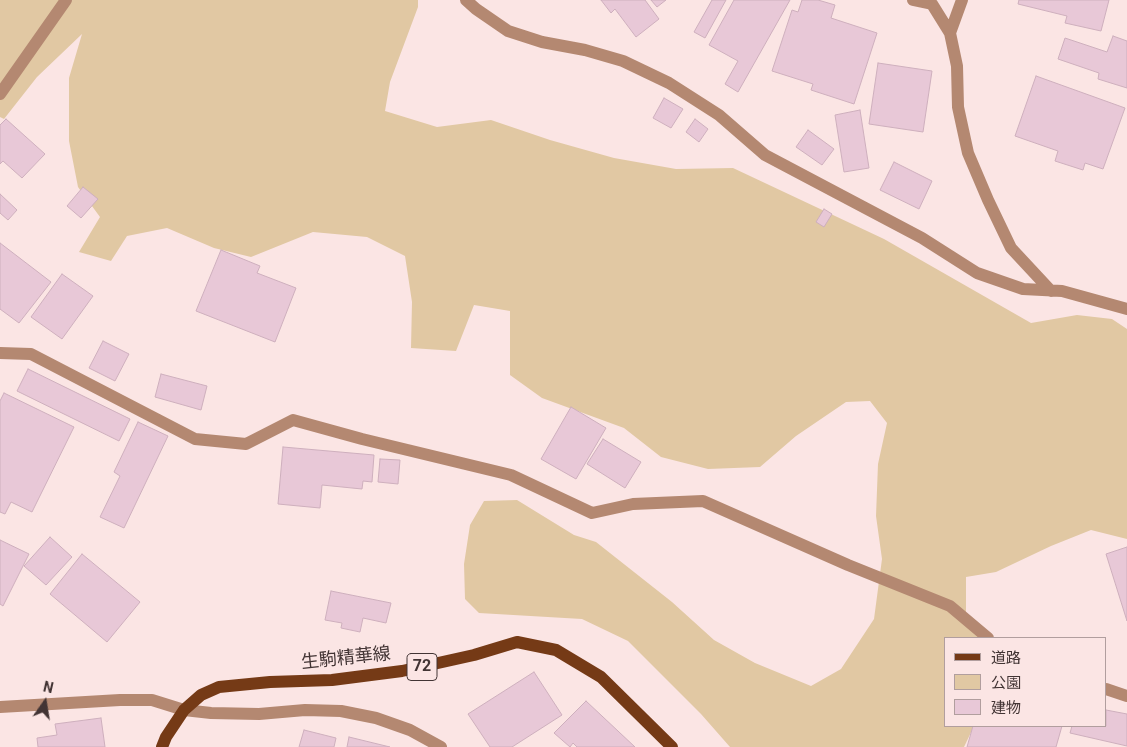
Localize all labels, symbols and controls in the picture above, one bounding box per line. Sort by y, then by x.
legend [944,637,1107,727]
street label: 生駒精華線 [300,644,392,674]
text: 道路 [991,649,1021,667]
road number: 72 [407,654,437,680]
text: 公園 [991,674,1021,692]
north arrow [20,677,70,727]
text: N [42,678,55,696]
text: 建物 [991,699,1021,717]

